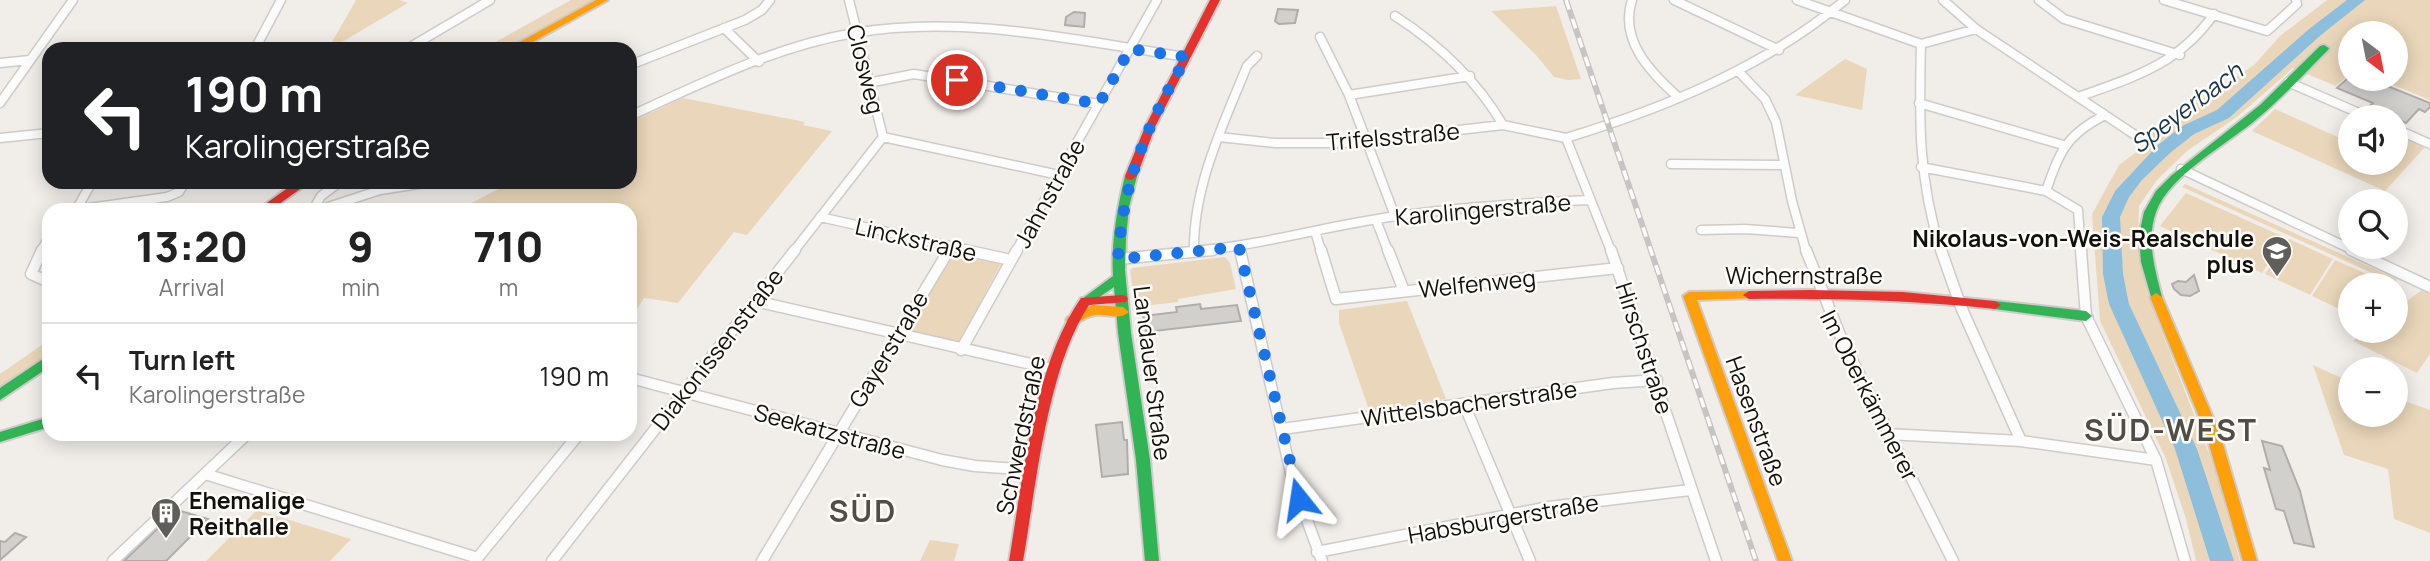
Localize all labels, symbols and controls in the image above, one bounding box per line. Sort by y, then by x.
street label: Closweg [839,21,893,117]
north arrow [2338,21,2408,91]
map controls [2338,21,2408,427]
pin [927,50,987,110]
water label: Speyerbach [2123,53,2250,160]
text: 190 m [185,60,323,127]
icon: arrive [938,61,976,99]
icon: left [70,70,161,161]
button: sound [2338,105,2408,175]
street label: Trifelsstraße [1325,114,1461,158]
text: Karolingerstraße [185,124,431,168]
street label: Jahnstraße [1006,133,1092,253]
street label: Karolingerstraße [1394,185,1572,233]
button: search [2338,189,2408,259]
street label: Linckstraße [852,209,980,269]
text: 13:20 [135,217,248,275]
text: 9 [348,217,374,275]
text: 710 [473,217,544,275]
place label: Nikolaus-von-Weis-Realschule plus [1912,222,2254,280]
school or university icon: Nikolaus-von-Weis-Realschule plus [2260,234,2294,278]
street label: Wichernstraße [1725,259,1883,291]
street label: Diakonissenstraße [644,261,790,437]
street label: Welfenweg [1417,261,1537,305]
text: Arrival [159,271,225,303]
text: min [341,271,380,303]
text: m [499,271,518,303]
button: + [2338,273,2408,343]
street label: Hirschstraße [1609,278,1681,418]
street label: Landauer Straße [1126,284,1180,462]
street label: Gayerstraße [841,285,935,413]
street label: Im Oberkämmerer [1813,304,1927,486]
text: Turn left [129,342,236,378]
street label: Hasenstraße [1719,351,1795,491]
street label: Schwerdstraße [988,352,1052,518]
icon: left [70,357,108,395]
button: − [2338,357,2408,427]
text: 190 m [540,358,609,394]
street label: Wittelsbacherstraße [1359,372,1579,434]
text: Karolingerstraße [129,378,306,410]
street label: Seekatzstraße [751,395,909,467]
district label: SÜD-WEST [2084,409,2258,450]
position arrow [1262,462,1336,536]
place label: Ehemalige Reithalle [189,484,305,542]
street label: Habsburgerstraße [1405,485,1601,551]
district label: SÜD [829,490,897,531]
building icon: Ehemalige Reithalle [149,496,183,540]

